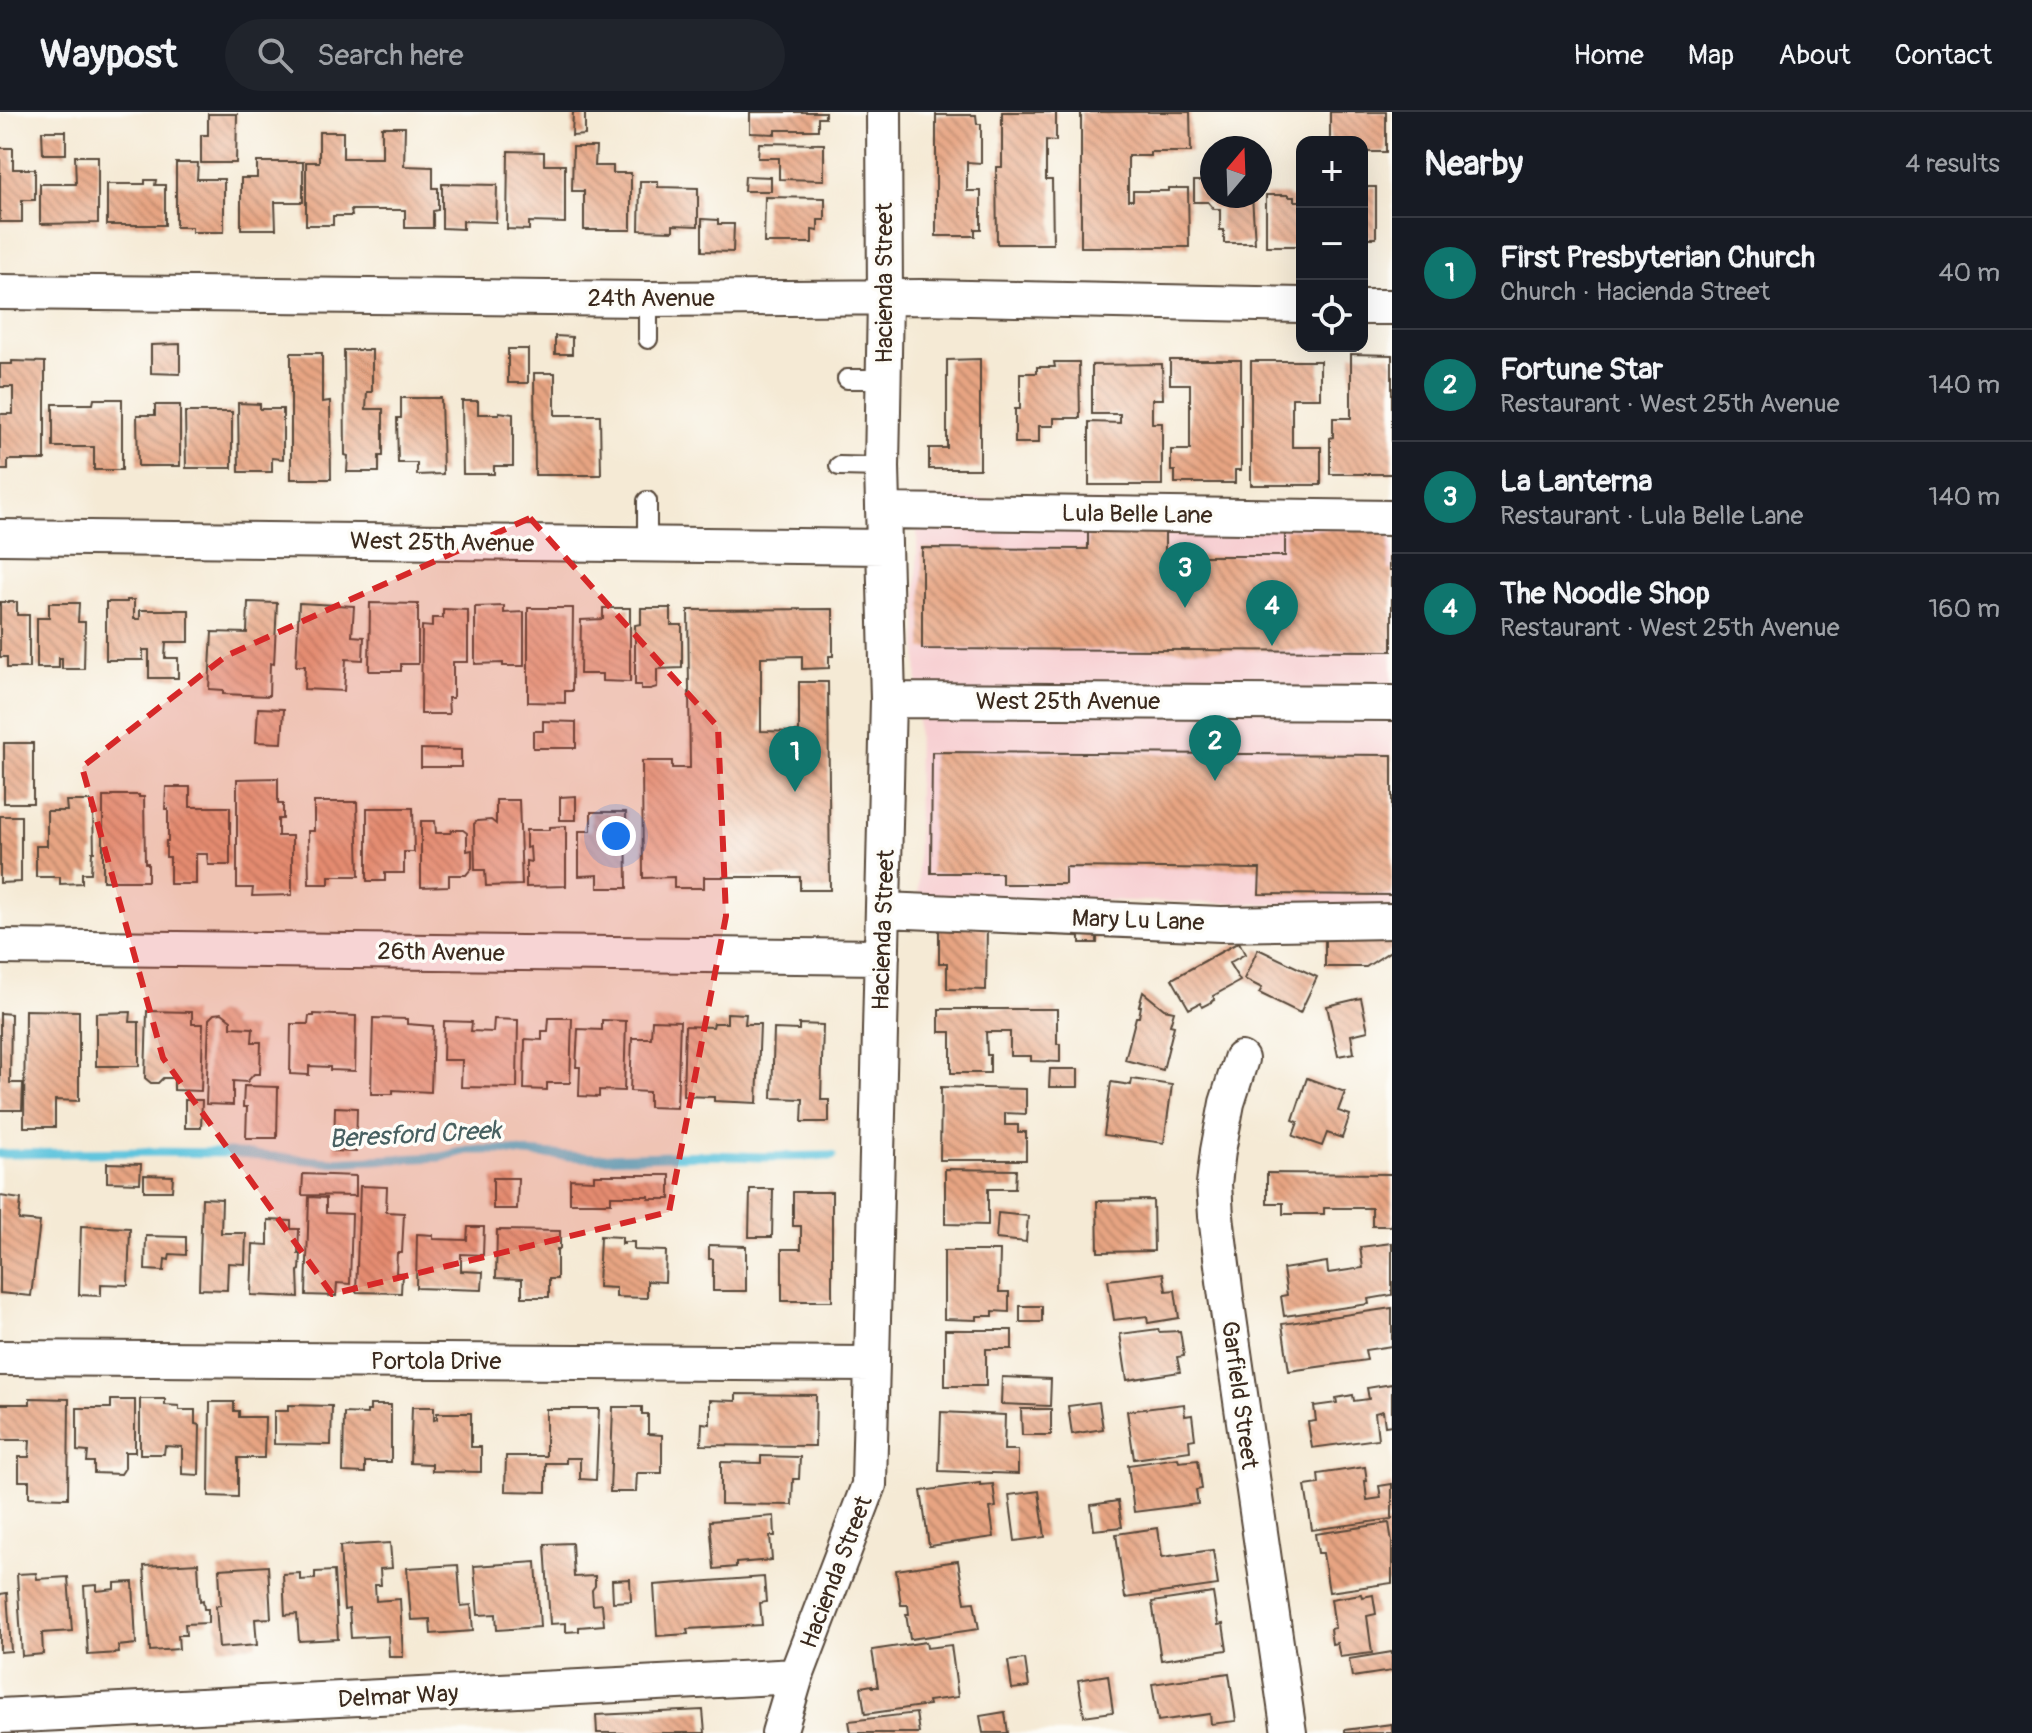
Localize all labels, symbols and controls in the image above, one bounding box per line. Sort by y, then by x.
search box [225,19,785,91]
text: Waypost [40,31,177,79]
icon: search [253,33,297,77]
text: Search here [317,37,464,74]
text: Home [1573,38,1644,73]
text: Map [1688,38,1734,73]
text: About [1778,38,1851,73]
text: Contact [1895,38,1992,73]
north arrow [1200,136,1272,208]
map controls [1296,136,1368,352]
button: + [1296,136,1368,208]
text: Nearby [1424,143,1523,186]
text: 4 results [1905,148,2000,180]
street label: Hacienda Street [870,202,899,363]
button: − [1296,208,1368,280]
text: First Presbyterian Church [1500,239,1815,276]
text: 1 [1445,257,1455,289]
text: 40 m [1938,257,2000,289]
text: Church · Hacienda Street [1500,276,1770,308]
button: locate [1296,280,1368,352]
street label: 24th Avenue [587,284,715,313]
text: Fortune Star [1500,351,1663,388]
text: 2 [1443,369,1457,401]
text: 140 m [1928,369,2000,401]
text: Restaurant · West 25th Avenue [1500,388,1839,420]
text: La Lanterna [1500,463,1653,500]
text: 3 [1443,481,1457,513]
text: 140 m [1928,481,2000,513]
street label: Lula Belle Lane [1061,499,1213,530]
text: Restaurant · Lula Belle Lane [1500,500,1803,532]
street label: West 25th Avenue [350,526,535,559]
pin: 3 [1159,542,1211,608]
text: The Noodle Shop [1500,575,1710,612]
pin: 4 [1246,580,1298,646]
text: 4 [1442,593,1458,625]
text: 160 m [1928,593,2000,625]
text: Restaurant · West 25th Avenue [1500,612,1839,644]
street label: West 25th Avenue [976,687,1160,716]
pin: 2 [1189,715,1241,781]
pin: 1 [769,726,821,792]
your location [596,816,636,856]
street label: Hacienda Street [866,849,901,1011]
street label: Mary Lu Lane [1071,904,1205,937]
street label: 26th Avenue [377,937,505,968]
water label: Beresford Creek [328,1114,504,1155]
street label: Garfield Street [1215,1319,1264,1471]
street label: Portola Drive [371,1347,501,1376]
street label: Hacienda Street [794,1492,879,1653]
street label: Delmar Way [337,1679,459,1714]

